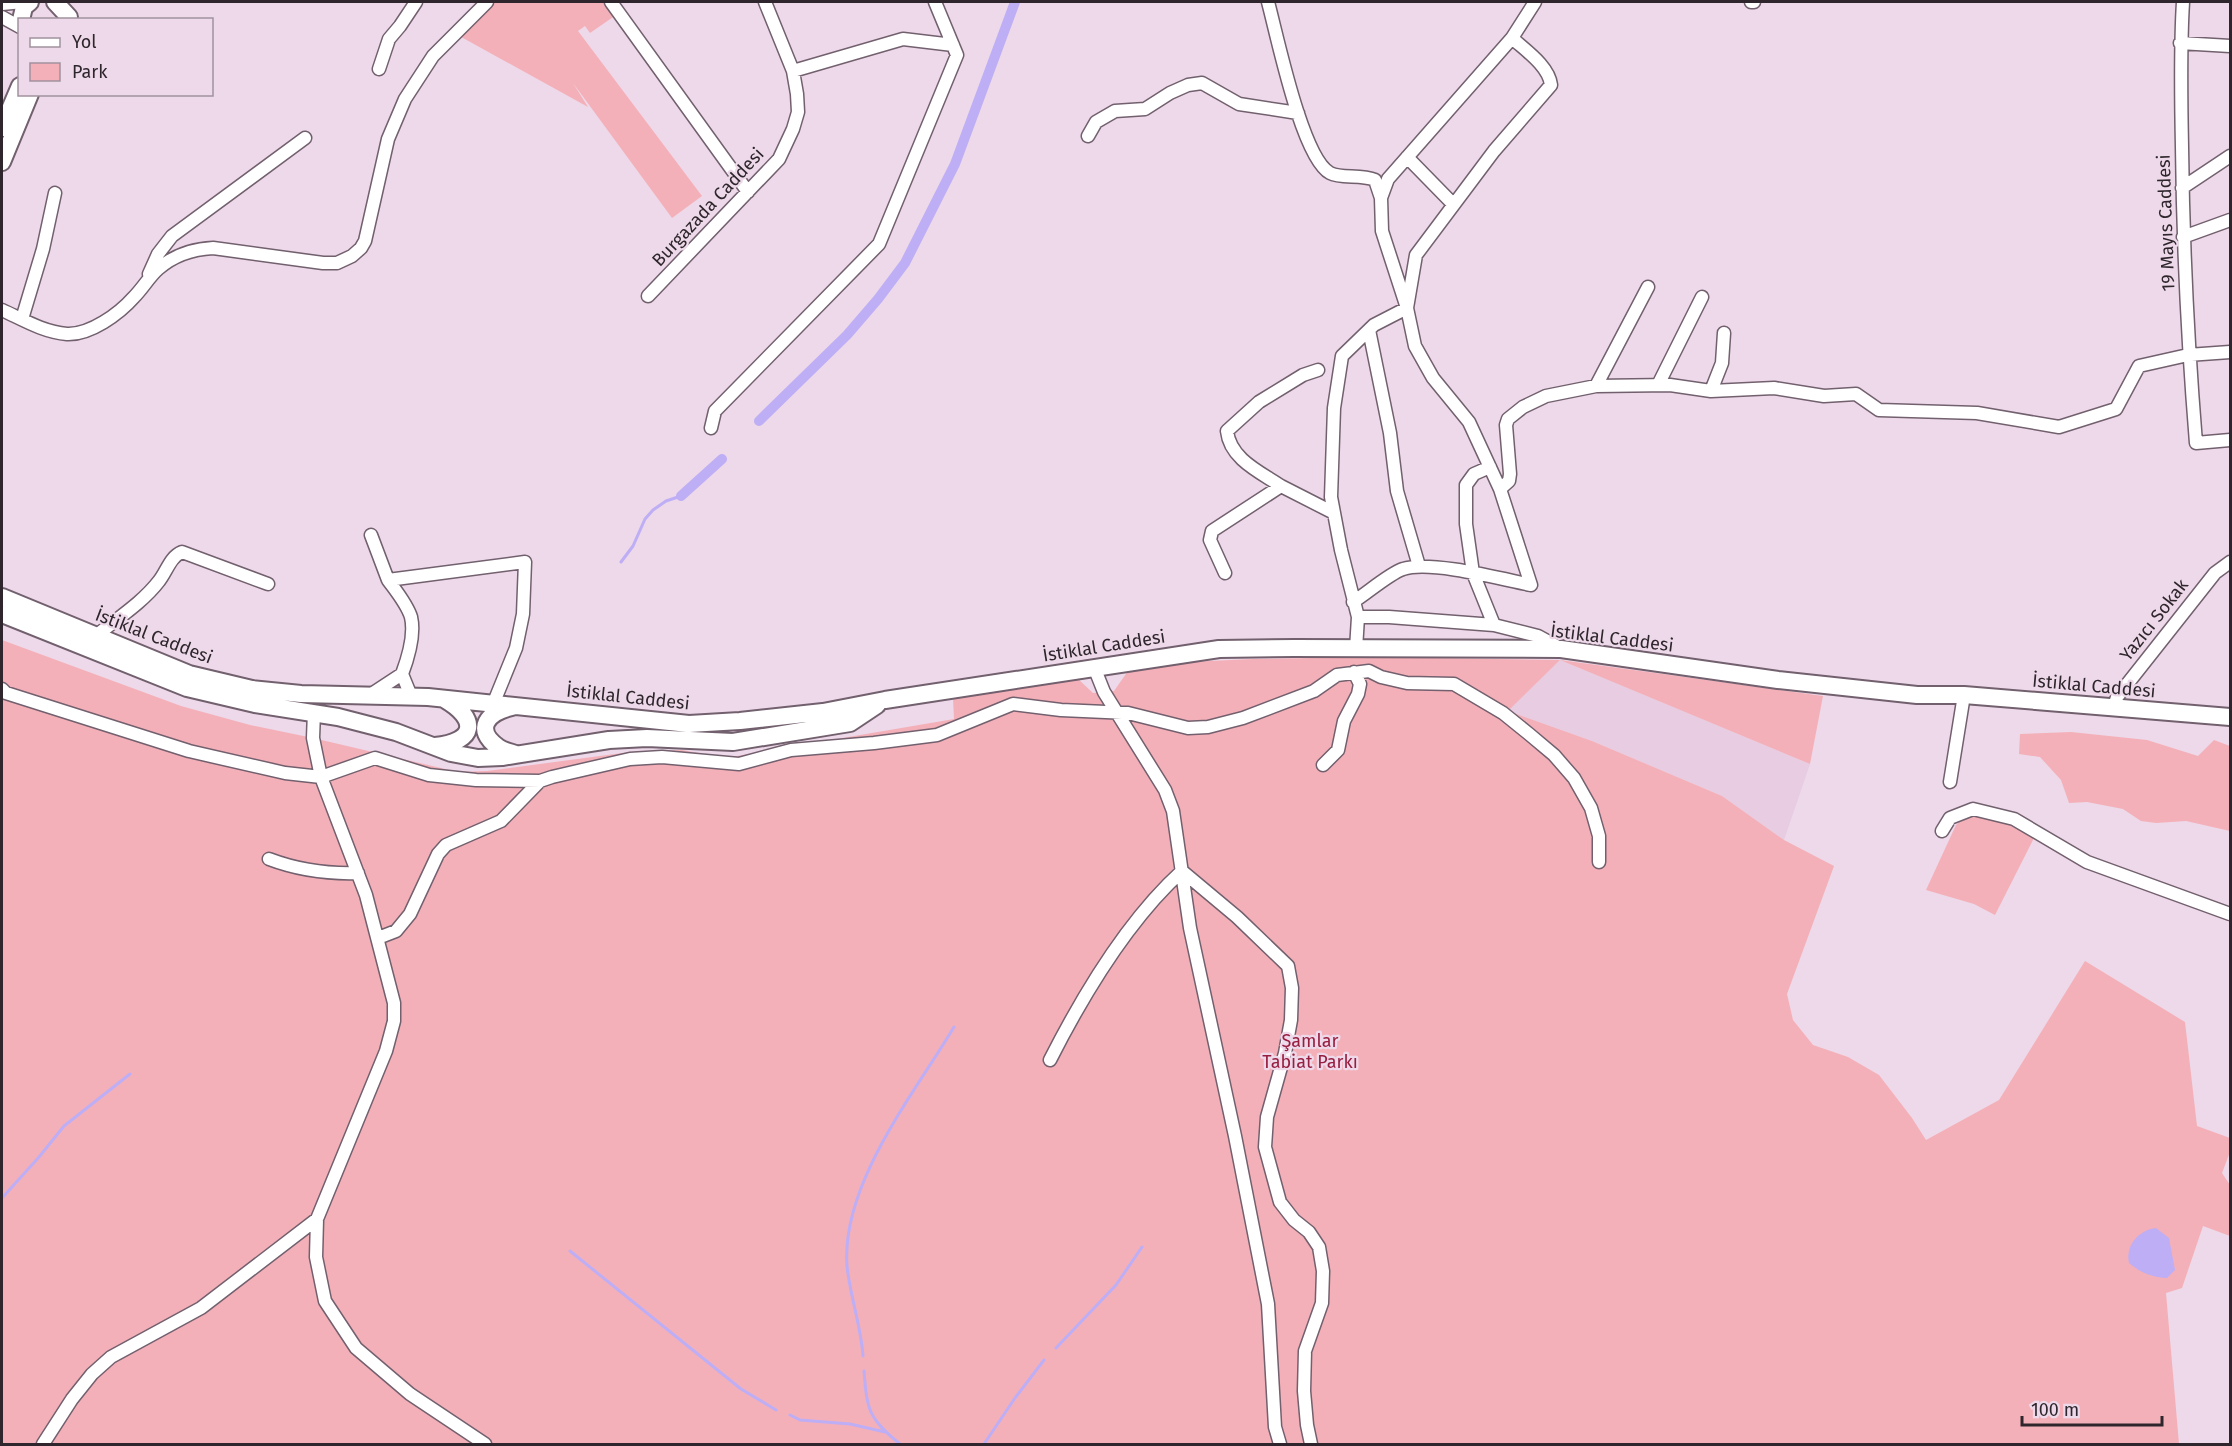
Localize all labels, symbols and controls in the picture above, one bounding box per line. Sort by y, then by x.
legend [18,18,213,96]
text: Yol [72,31,97,53]
text: Park [72,61,108,83]
street label: Burgazada Caddesi [647,143,769,271]
street label: 19 Mayıs Caddesi [2153,154,2179,292]
street label: Yazıcı Sokak [2115,574,2193,665]
street label: İstiklal Caddesi [92,604,216,668]
street label: İstiklal Caddesi [1549,620,1675,656]
street label: İstiklal Caddesi [1041,625,1167,667]
street label: İstiklal Caddesi [2031,670,2157,702]
street label: İstiklal Caddesi [565,680,691,714]
park label: Şamlar Tabiat Parkı [1262,1030,1358,1073]
scale bar [2022,1389,2162,1427]
text: 100 m [2031,1399,2079,1421]

